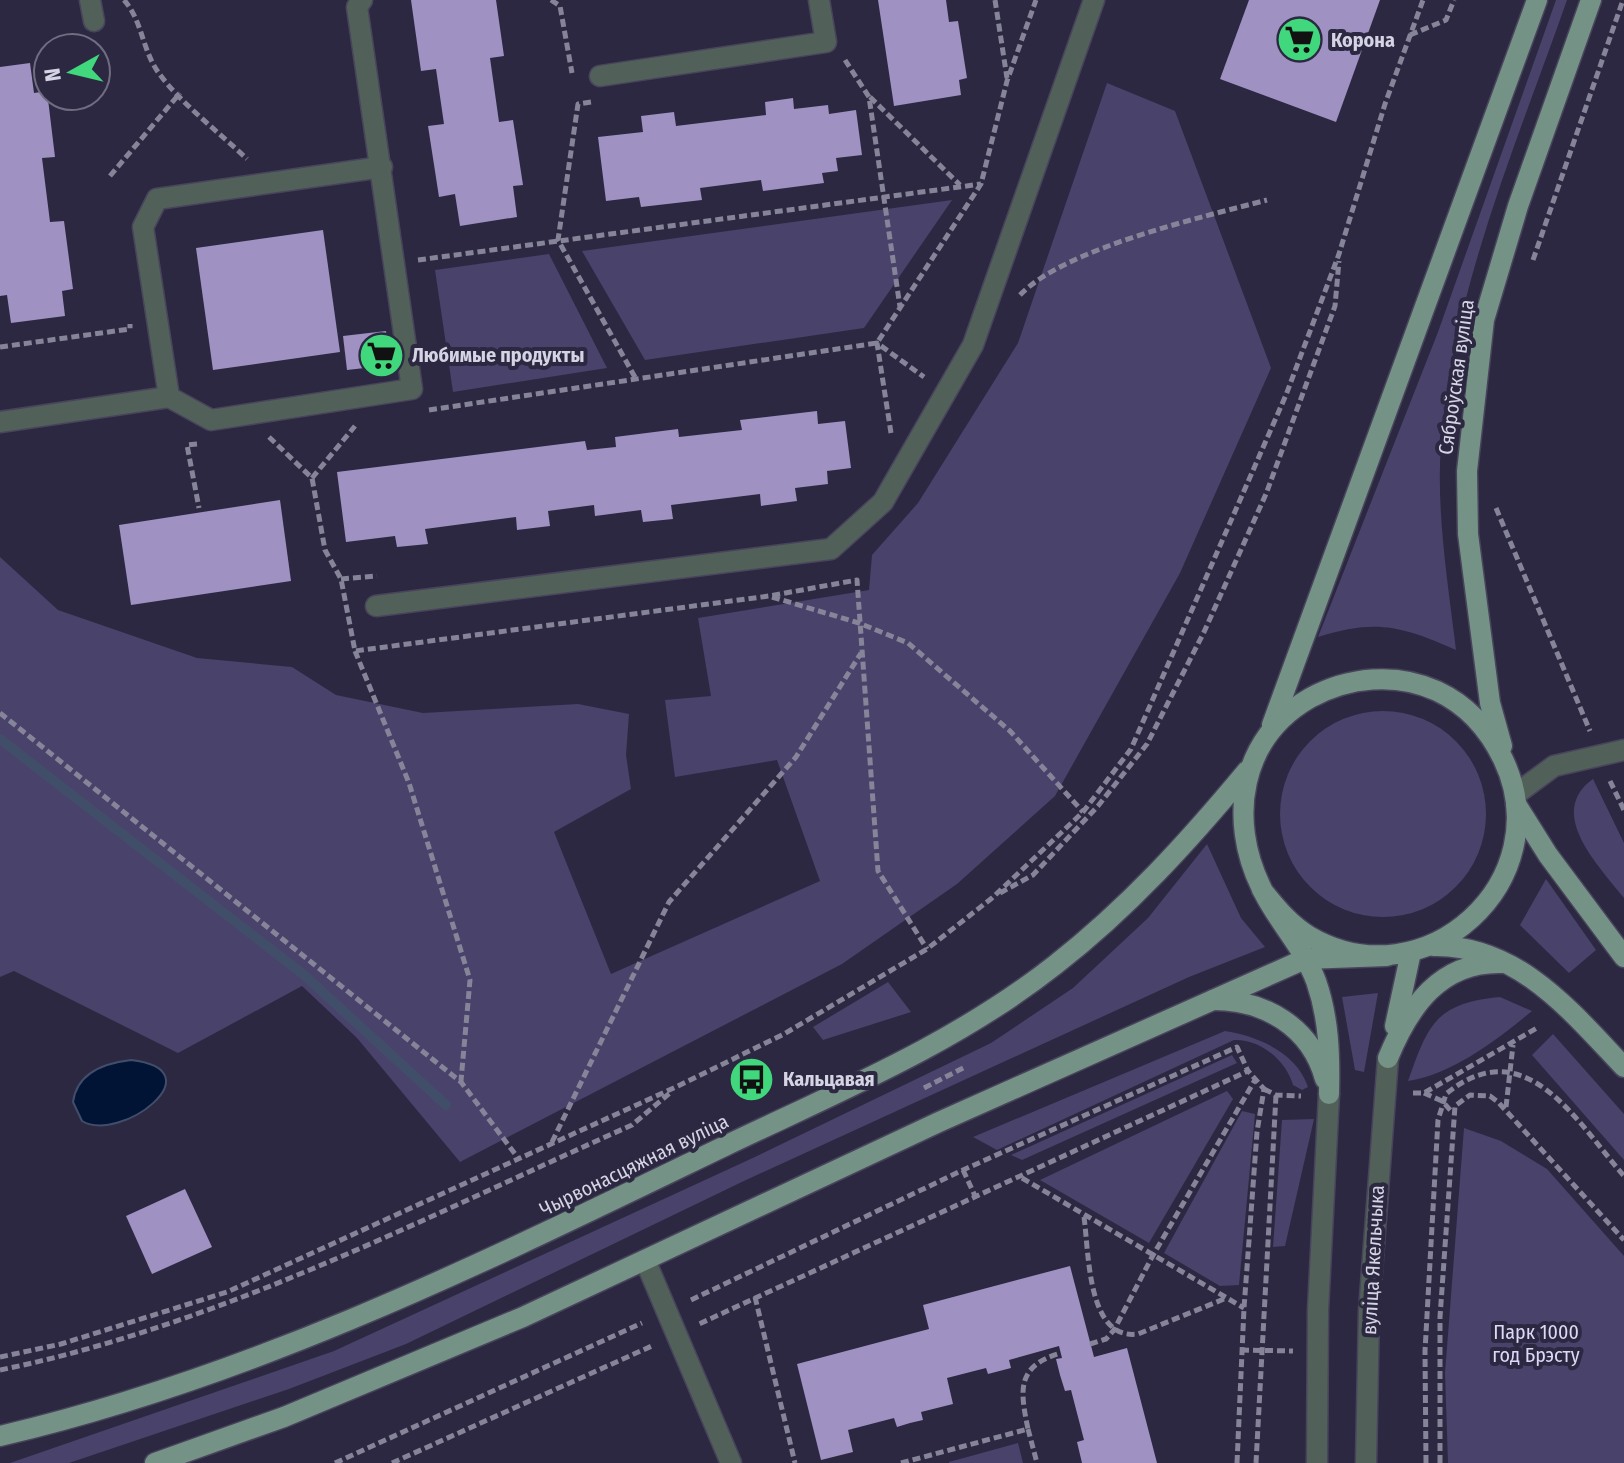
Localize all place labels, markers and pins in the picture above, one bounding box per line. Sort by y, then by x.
supermarket icon: Корона [1276,16,1324,64]
place label: Корона [1331,28,1395,52]
supermarket icon: Любимые продукты [357,331,405,379]
place label: Любимые продукты [412,343,584,367]
bus stop icon: Кальцавая [728,1055,776,1103]
place label: Кальцавая [783,1067,875,1091]

